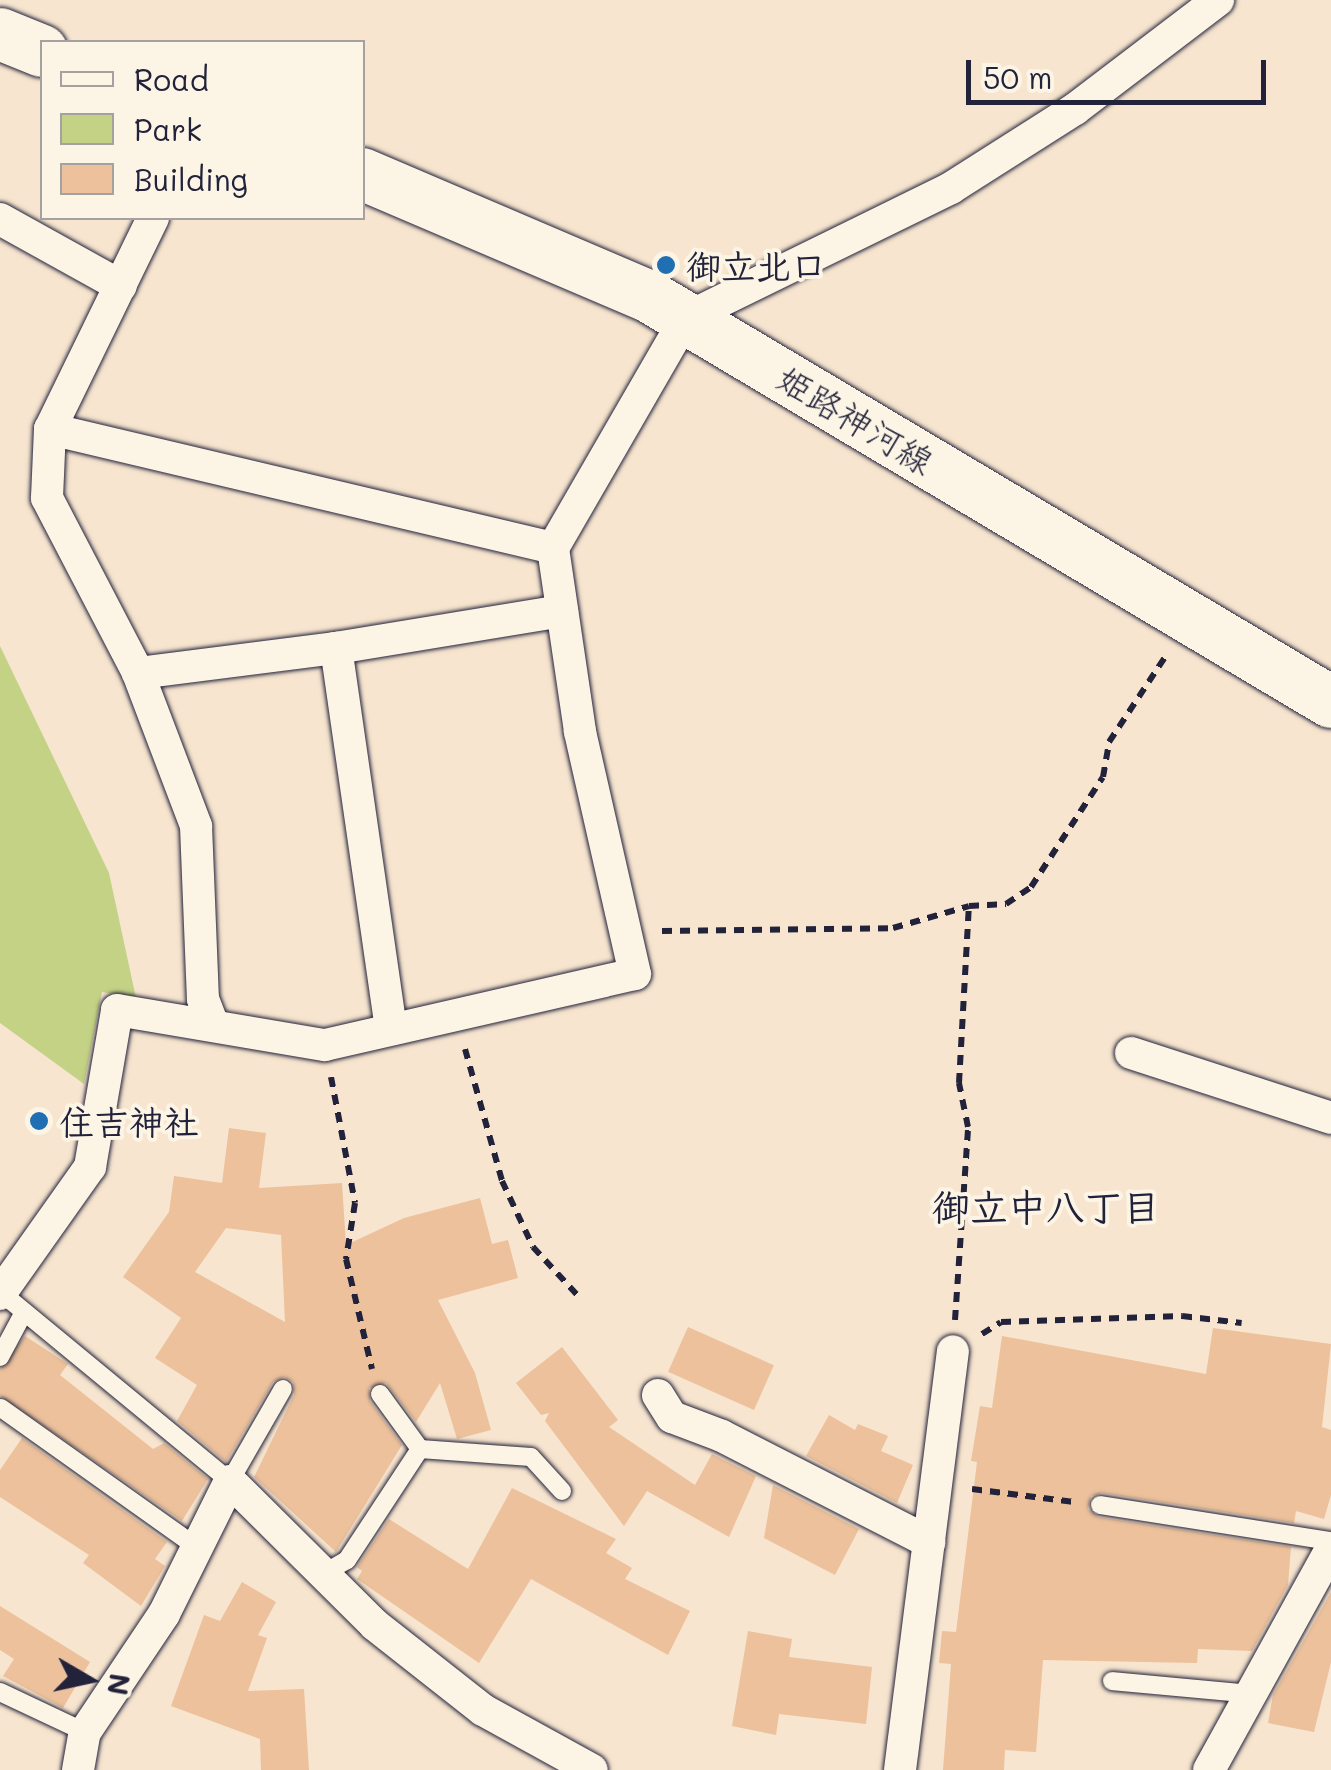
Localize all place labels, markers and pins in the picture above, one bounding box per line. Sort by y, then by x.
place label: 御立北口 [686,244,826,286]
marker: 御立北口 [655,254,677,276]
place label: 住吉神社 [59,1100,199,1142]
marker: 住吉神社 [28,1110,50,1132]

